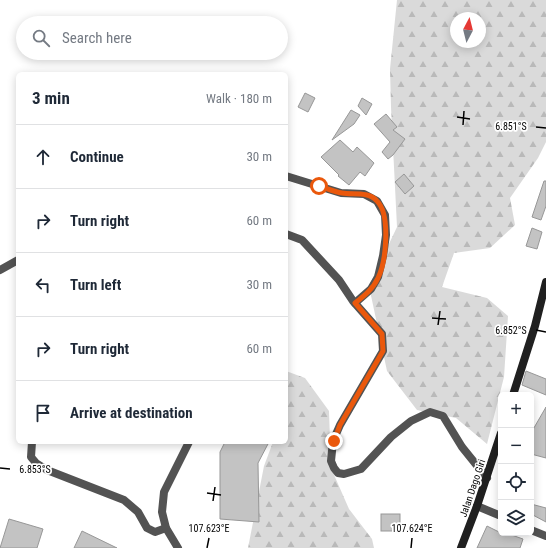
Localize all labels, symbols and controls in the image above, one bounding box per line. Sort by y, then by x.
north arrow [450,12,486,48]
search box [16,16,288,60]
icon: search [30,27,52,49]
text: Search here [62,29,132,47]
text: 3 min [32,88,70,108]
text: Walk · 180 m [206,91,272,106]
text: 6.851°S [495,121,527,132]
icon: ahead [32,146,54,168]
text: Continue [70,148,124,166]
text: 30 m [246,149,272,164]
route start [310,177,328,195]
icon: right [32,210,54,232]
text: Turn right [70,212,129,230]
text: 60 m [246,213,272,228]
icon: left [32,274,54,296]
text: Turn left [70,276,121,294]
text: 30 m [246,277,272,292]
text: 6.852°S [495,325,527,336]
icon: right [32,338,54,360]
text: Turn right [70,340,129,358]
text: 60 m [246,341,272,356]
map controls [498,392,534,536]
button: + [498,392,534,428]
icon: arrive [32,402,54,424]
text: Arrive at destination [70,404,193,422]
button: − [498,428,534,464]
route end [325,432,343,450]
street label: Jalan Dago Giri [457,458,487,518]
text: 6.853°S [19,464,51,475]
button: locate [498,464,534,500]
button: layers [498,500,534,536]
text: 107.623°E [189,523,230,534]
text: 107.624°E [392,523,433,534]

